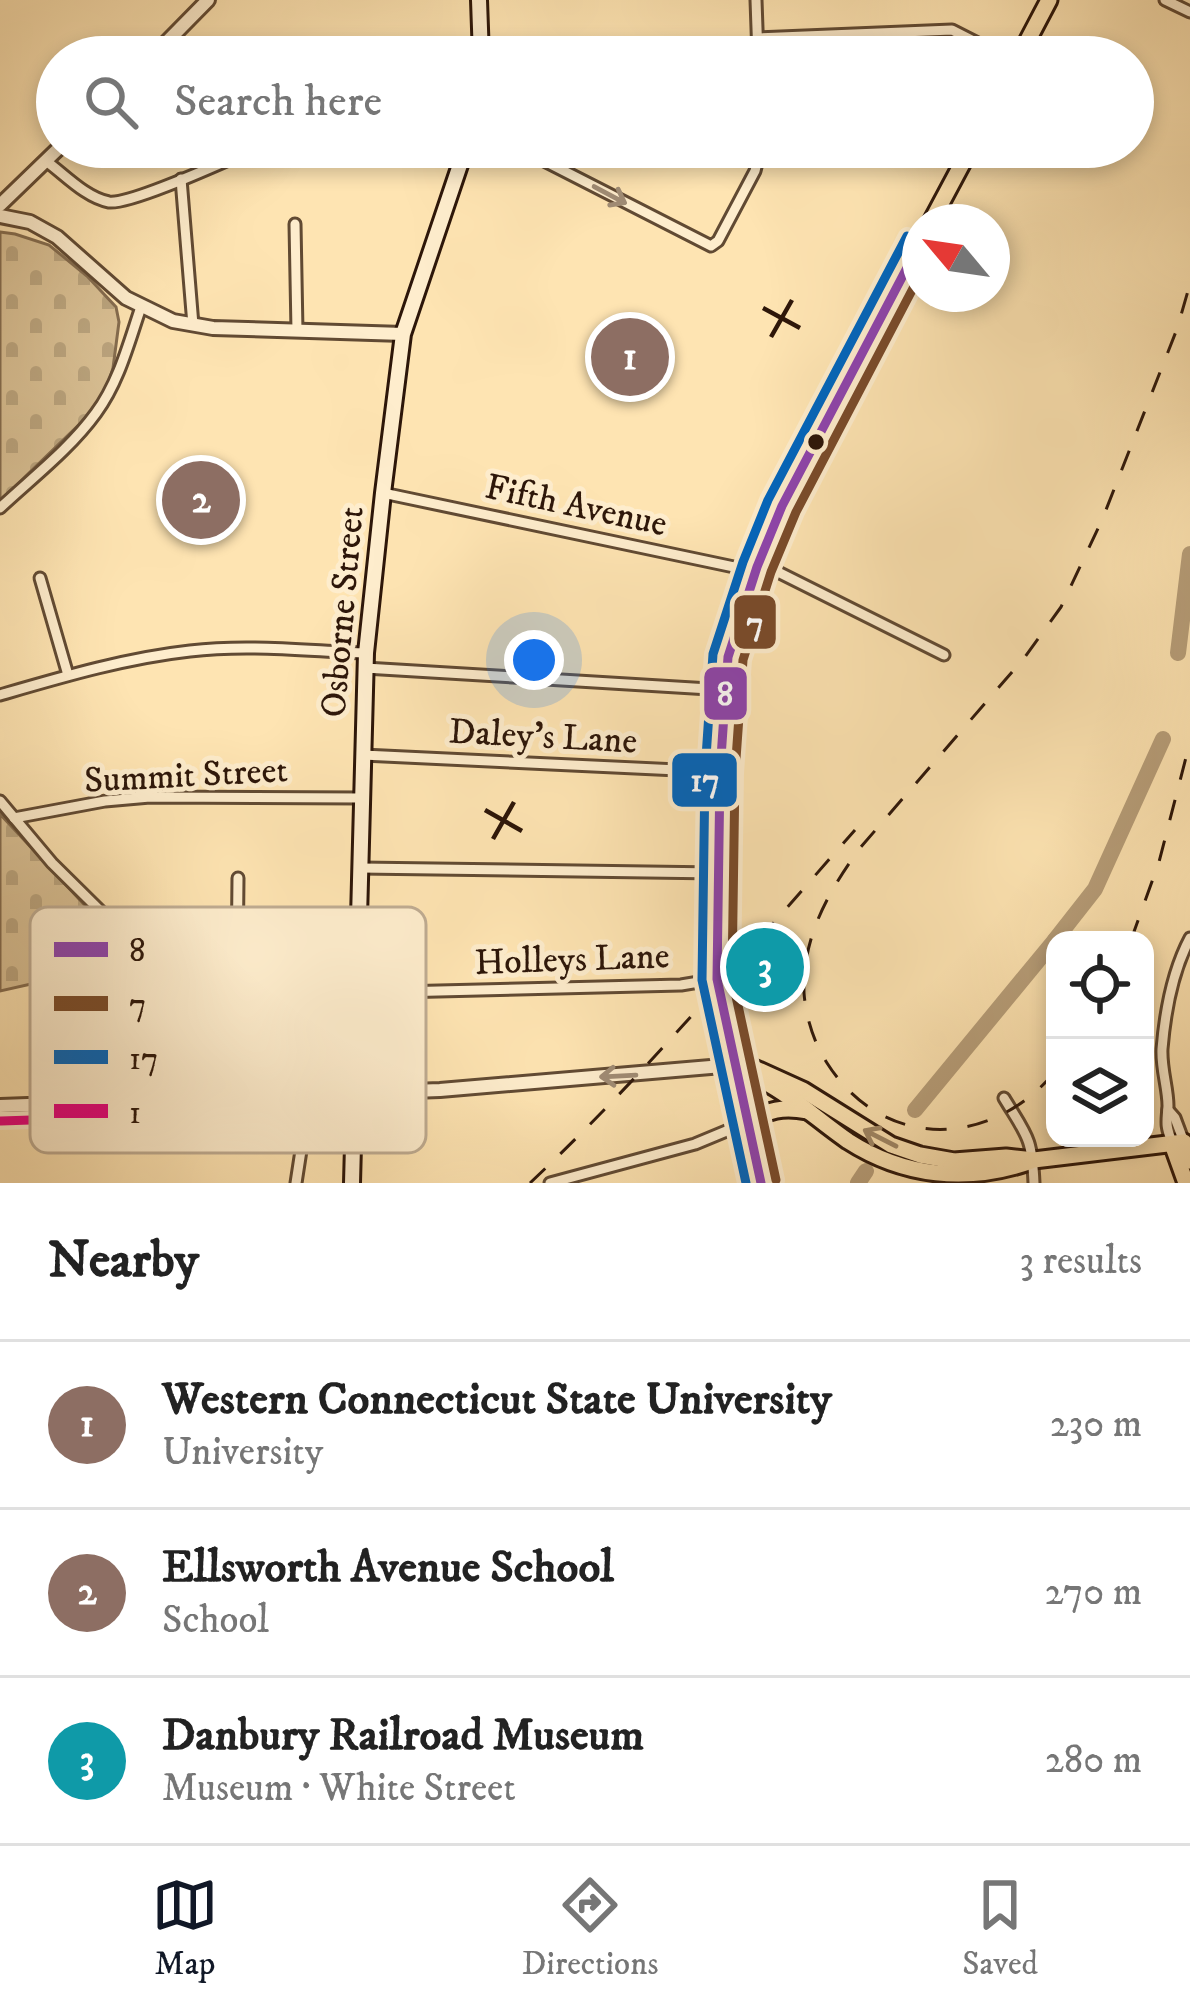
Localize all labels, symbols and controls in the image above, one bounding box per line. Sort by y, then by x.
search box [36,36,1154,168]
icon: search [78,69,144,135]
text: Search here [174,74,382,130]
one-way arrow [591,184,626,207]
north arrow [902,204,1010,312]
pin: 1 [591,312,669,402]
unlabelled marker [805,431,827,453]
pin: 2 [162,455,240,545]
street label: Fifth Avenue [481,465,671,547]
street label: Osborne Street [311,505,375,719]
line badge: 7 [732,593,778,651]
text: 7 [746,604,764,645]
your location [504,630,564,690]
line badge: 8 [702,665,749,722]
text: 8 [717,675,733,716]
street label: Daley's Lane [448,710,638,764]
street label: Summit Street [83,748,289,804]
line badge: 17 [670,751,739,809]
text: 17 [690,761,720,802]
legend [30,907,426,1153]
pin: 3 [726,922,804,1012]
text: 8 [129,931,146,972]
map controls [1046,931,1154,1147]
button: locate [1046,931,1154,1039]
street label: Holleys Lane [474,934,670,986]
text: 7 [129,985,146,1026]
text: 17 [129,1039,159,1080]
button: layers [1046,1039,1154,1147]
one-way arrow [599,1064,638,1087]
text: 1 [129,1093,141,1134]
one-way arrow [863,1126,898,1149]
text: Nearby [48,1229,199,1293]
text: 3 results [1019,1237,1142,1286]
text: Western Connecticut State University [162,1372,832,1428]
text: 1 [80,1400,94,1449]
text: 230 m [1050,1400,1142,1449]
text: University [162,1428,323,1477]
text: Ellsworth Avenue School [162,1540,614,1596]
text: 2 [77,1568,97,1617]
text: 270 m [1045,1568,1142,1617]
text: School [162,1596,269,1645]
text: Danbury Railroad Museum [162,1708,644,1764]
text: 3 [80,1736,94,1785]
text: 280 m [1045,1736,1142,1785]
text: Museum · White Street [162,1764,516,1813]
tab: Map [152,1872,218,1985]
tab: Directions [522,1872,658,1985]
tab: Saved [962,1872,1038,1985]

